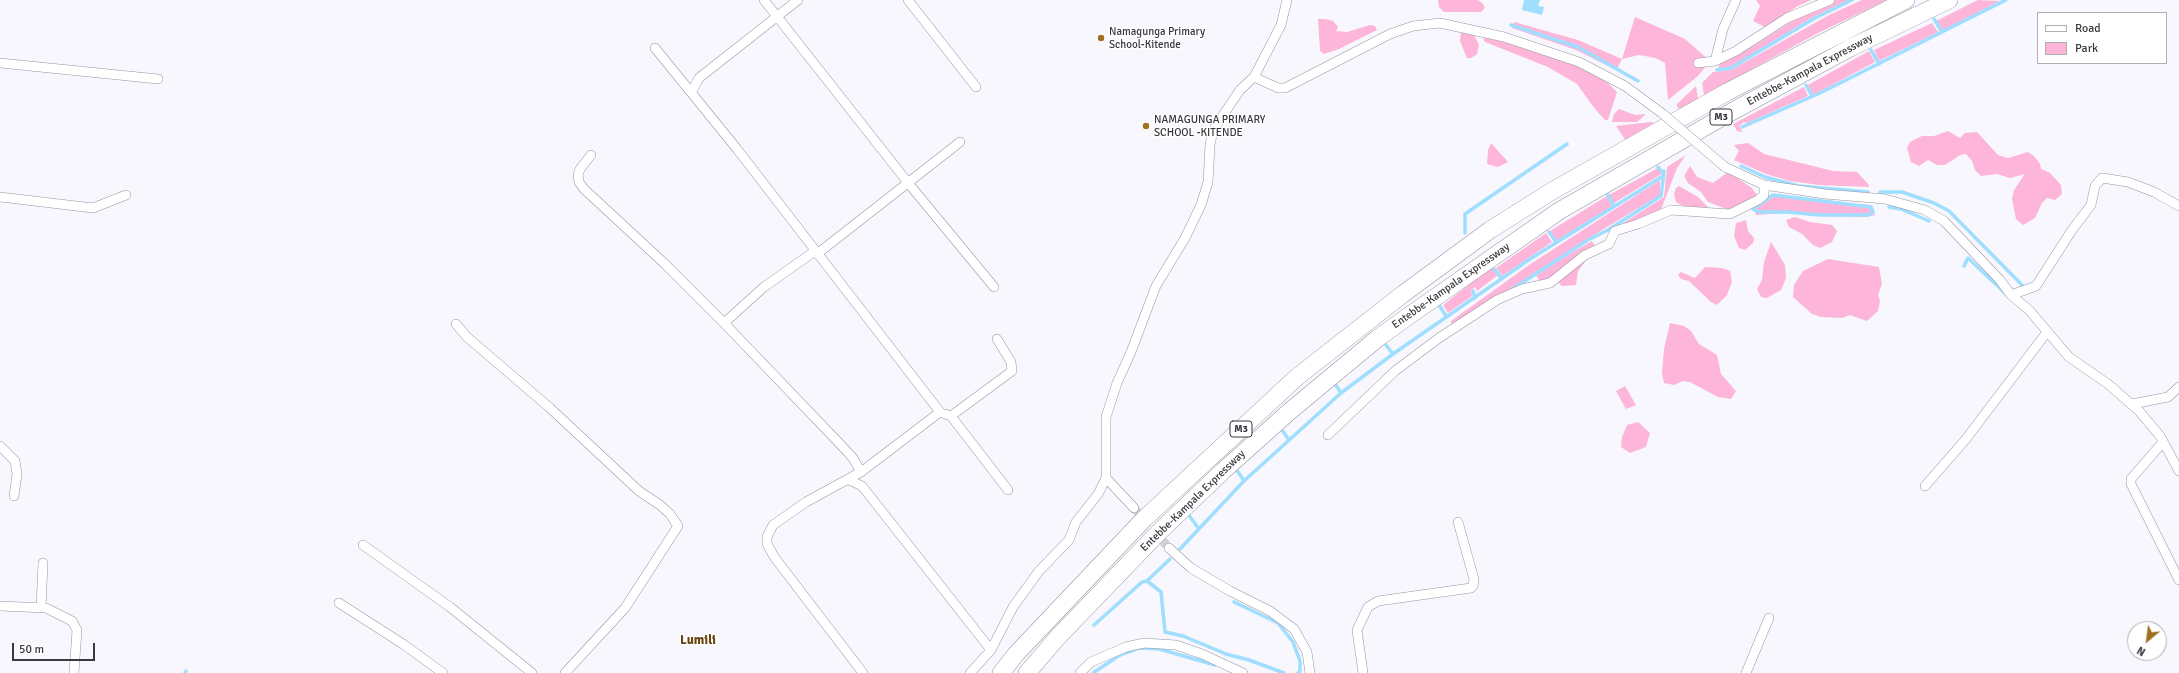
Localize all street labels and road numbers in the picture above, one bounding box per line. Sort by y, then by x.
street label: Entebbe-Kampala Expressway [1745,31,1875,109]
road number: M3 [1710,109,1732,125]
street label: Entebbe-Kampala Expressway [1390,240,1512,332]
road number: M3 [1230,421,1252,437]
street label: Entebbe-Kampala Expressway [1138,447,1248,555]

